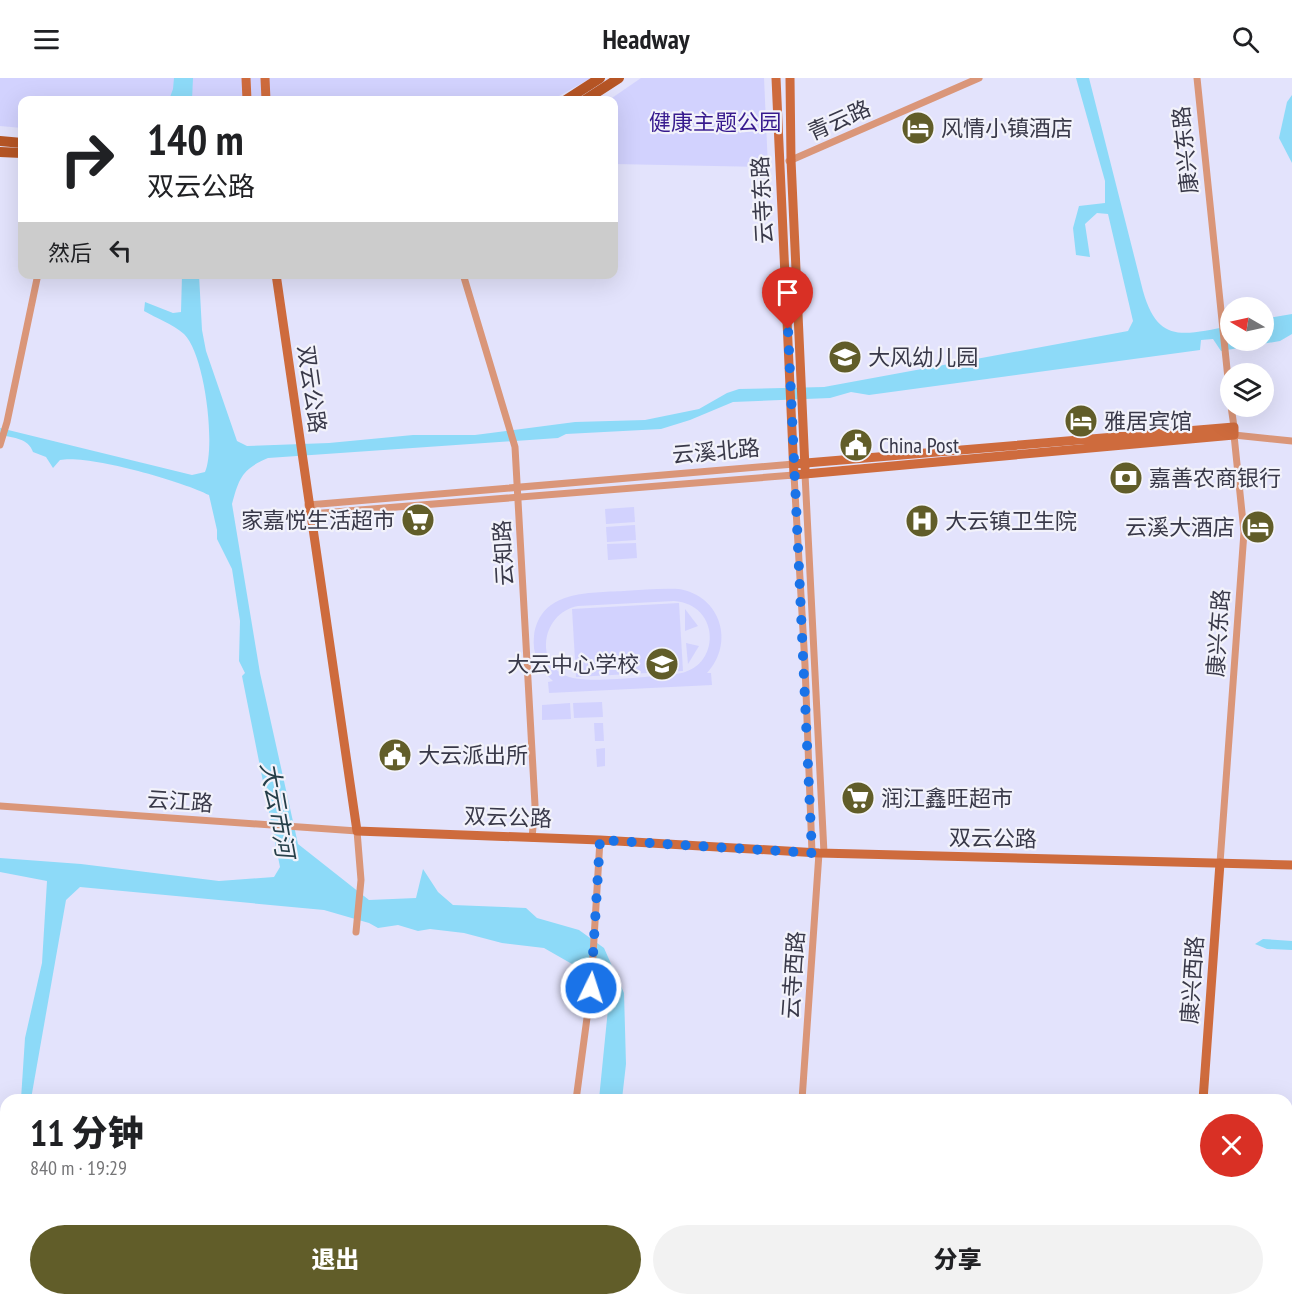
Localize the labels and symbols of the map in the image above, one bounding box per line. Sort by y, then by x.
street label: 青云路 [803,94,875,146]
street label: 康兴东路 [1166,105,1204,195]
park label: 健康主题公园 [649,108,781,136]
hotel icon: 风情小镇酒店 [900,110,936,146]
place label: 风情小镇酒店 [941,114,1073,142]
street label: 云寺东路 [746,155,778,245]
pin [762,267,813,329]
north arrow [1220,297,1274,351]
school or university icon: 大风幼儿园 [827,339,863,375]
street label: 双云公路 [292,343,332,435]
place label: 大风幼儿园 [868,343,978,371]
hotel icon: 雅居宾馆 [1063,403,1099,439]
place label: 雅居宾馆 [1104,407,1192,435]
public building icon: China Post [838,427,874,463]
place label: China Post [879,431,959,459]
street label: 云溪北路 [671,433,761,469]
bank icon: 嘉善农商银行 [1108,460,1144,496]
place label: 嘉善农商银行 [1149,464,1281,492]
supermarket icon: 家嘉悦生活超市 [400,502,436,538]
hospital icon: 大云镇卫生院 [904,503,940,539]
place label: 家嘉悦生活超市 [241,506,395,534]
place label: 大云镇卫生院 [945,507,1077,535]
hotel icon: 云溪大酒店 [1240,509,1276,545]
place label: 云溪大酒店 [1125,513,1235,541]
street label: 云知路 [487,519,519,587]
street label: 康兴东路 [1201,588,1235,678]
school or university icon: 大云中心学校 [644,646,680,682]
place label: 大云中心学校 [507,650,639,678]
public building icon: 大云派出所 [377,737,413,773]
place label: 大云派出所 [418,741,528,769]
water label: 大云市河 [254,760,302,864]
supermarket icon: 润江鑫旺超市 [840,780,876,816]
place label: 润江鑫旺超市 [881,784,1013,812]
street label: 云江路 [146,785,214,817]
street label: 双云公路 [464,801,552,833]
street label: 双云公路 [949,823,1037,853]
street label: 云寺西路 [776,930,810,1020]
street label: 康兴西路 [1175,935,1209,1025]
position arrow [559,956,623,1020]

